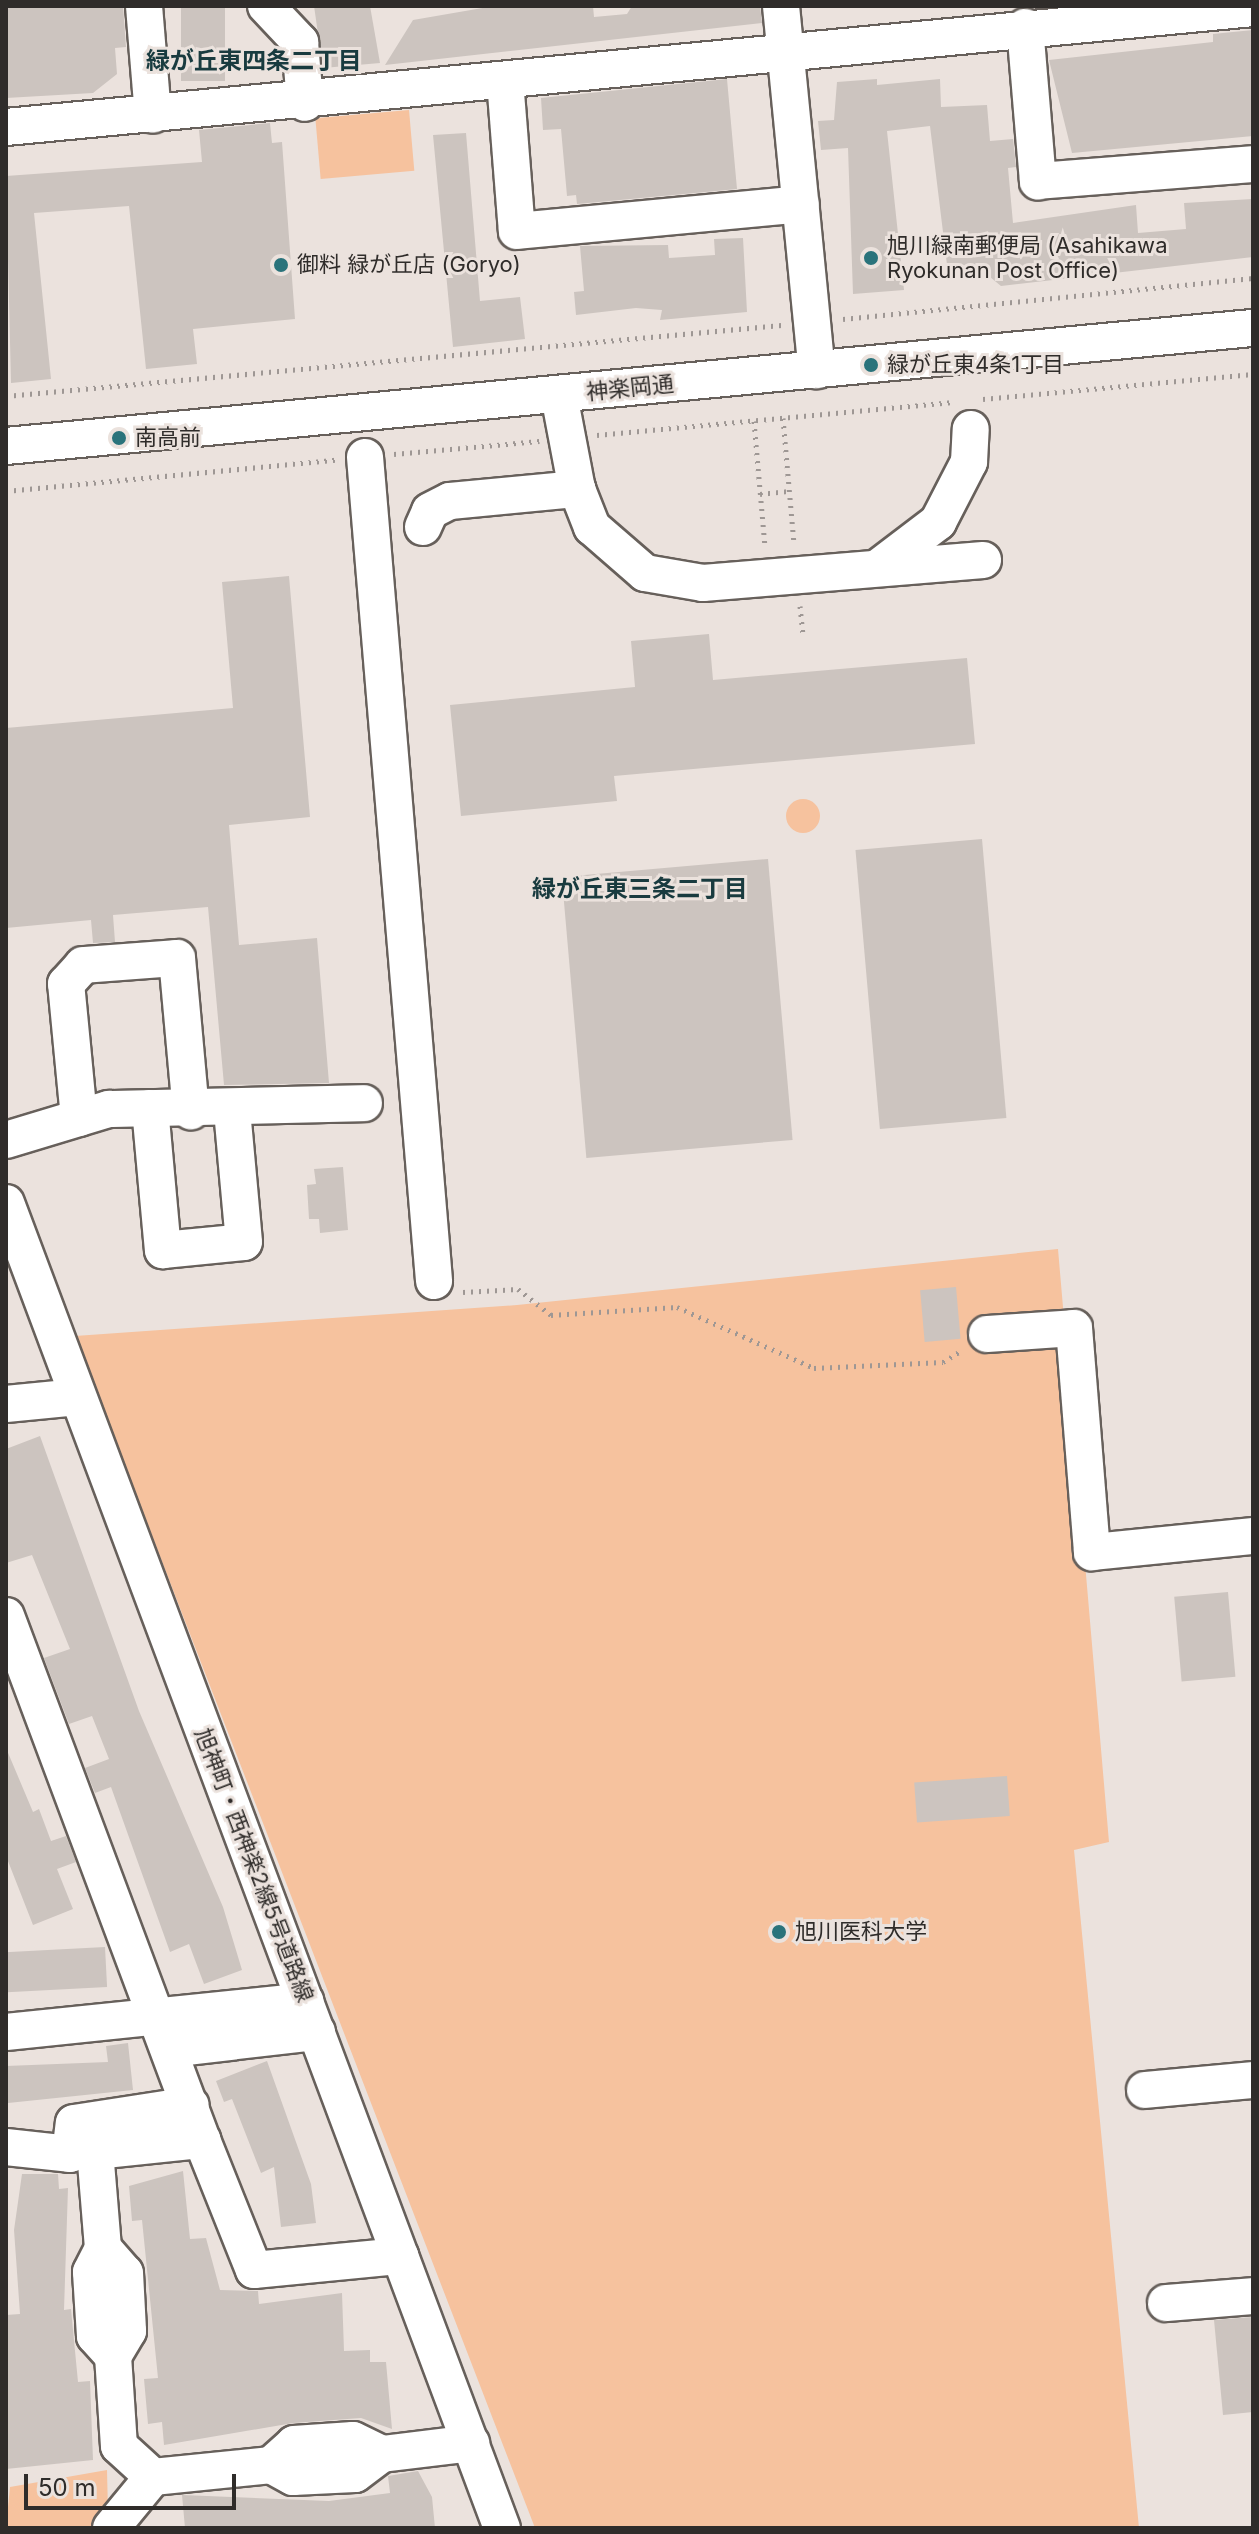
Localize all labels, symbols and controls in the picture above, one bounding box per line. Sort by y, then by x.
district label: 緑が丘東四条二丁目 [146,47,362,75]
place label: 旭川緑南郵便局 (Asahikawa Ryokunan Post Office) [887,232,1167,284]
marker: 旭川緑南郵便局 (Asahikawa Ryokunan Post Office) [862,249,880,267]
place label: 御料 緑が丘店 (Goryo) [297,252,521,278]
marker: 御料 緑が丘店 (Goryo) [272,256,290,274]
place label: 緑が丘東4条1丁目 [887,352,1064,378]
marker: 緑が丘東4条1丁目 [862,356,880,374]
street label: 神楽岡通 [585,370,675,406]
place label: 南高前 [135,425,201,451]
marker: 南高前 [110,429,128,447]
district label: 緑が丘東三条二丁目 [532,875,748,903]
street label: 旭神町・西神楽2線5号道路線 [190,1725,318,2005]
place label: 旭川医科大学 [795,1919,927,1945]
marker: 旭川医科大学 [770,1923,788,1941]
scale bar [28,2458,240,2508]
text: 50 m [38,2473,96,2502]

